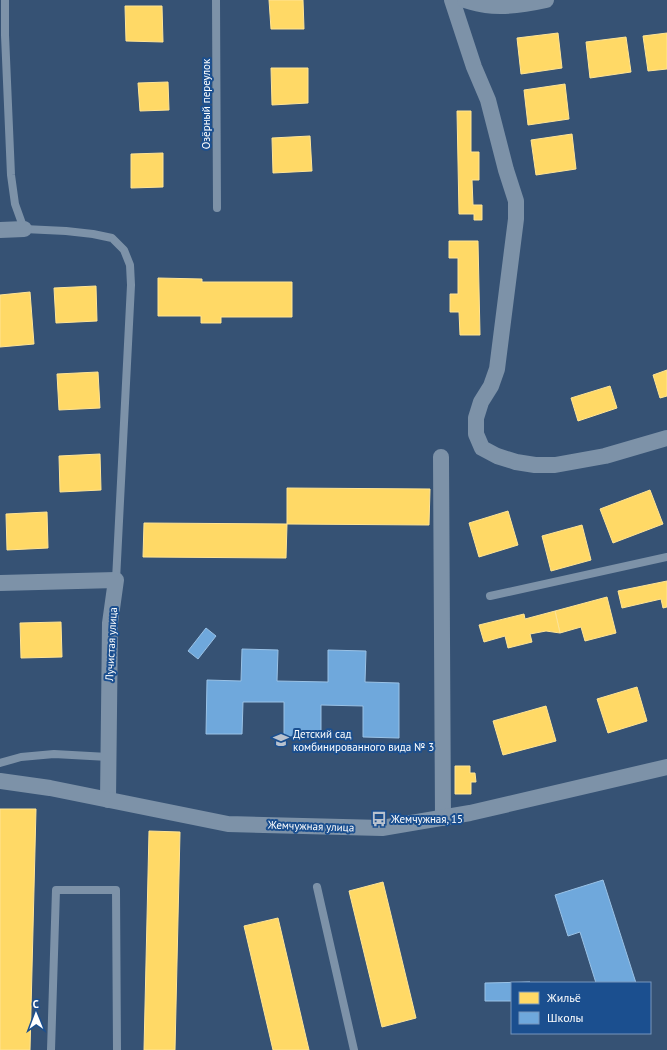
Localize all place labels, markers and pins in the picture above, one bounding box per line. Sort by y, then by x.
place label: Детский сад комбинированного вида № 3 [293,727,434,754]
school or university icon: Детский сад комбинированного вида № 3 [272,731,290,749]
bus stop icon: Жемчужная, 15 [370,810,388,828]
place label: Жемчужная, 15 [390,812,463,826]

